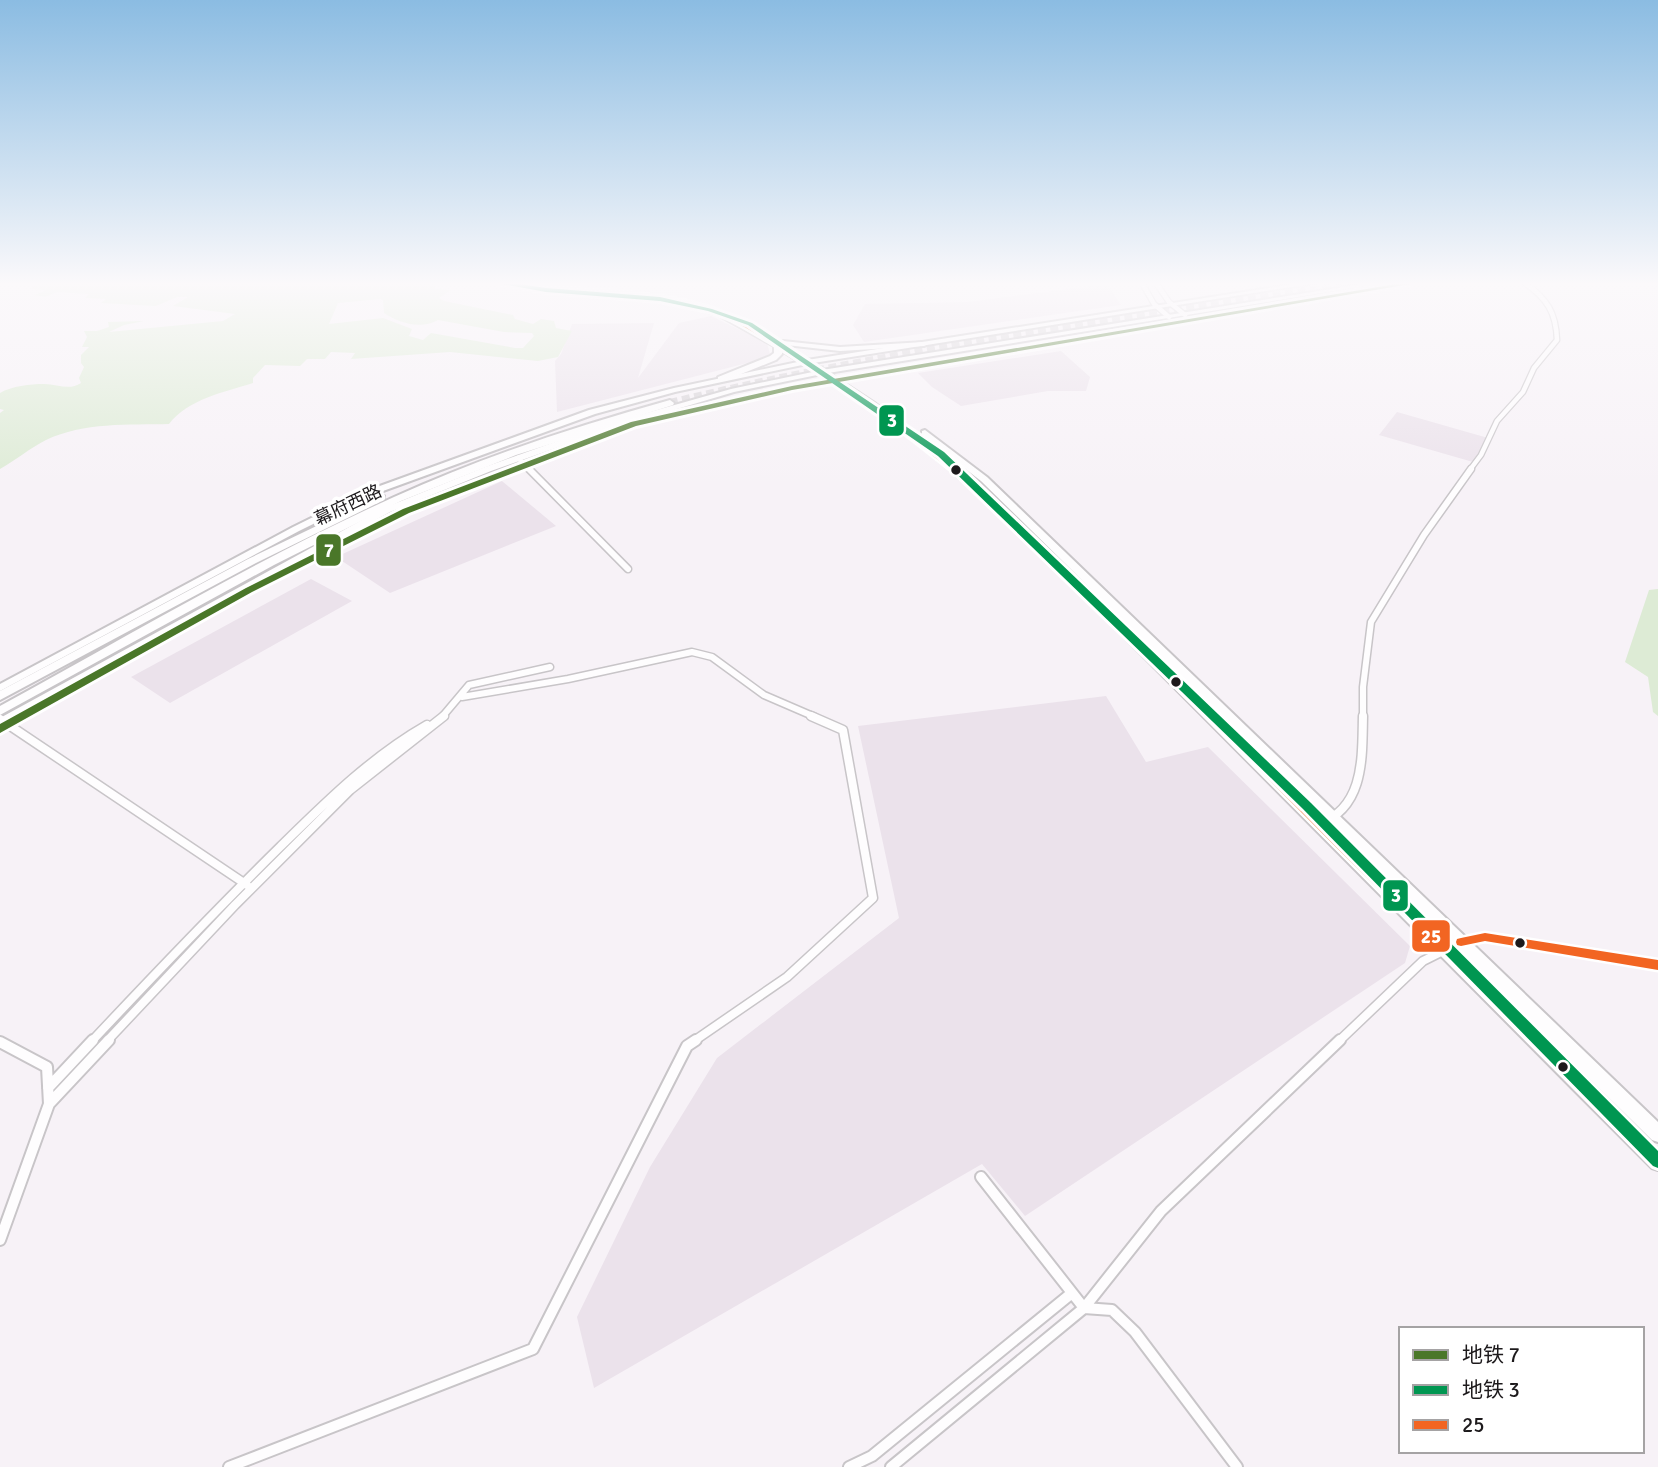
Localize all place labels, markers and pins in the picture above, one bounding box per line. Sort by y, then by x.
unlabelled marker [949,463,963,477]
unlabelled marker [1169,675,1183,689]
unlabelled marker [1513,936,1527,950]
unlabelled marker [1556,1060,1570,1074]

